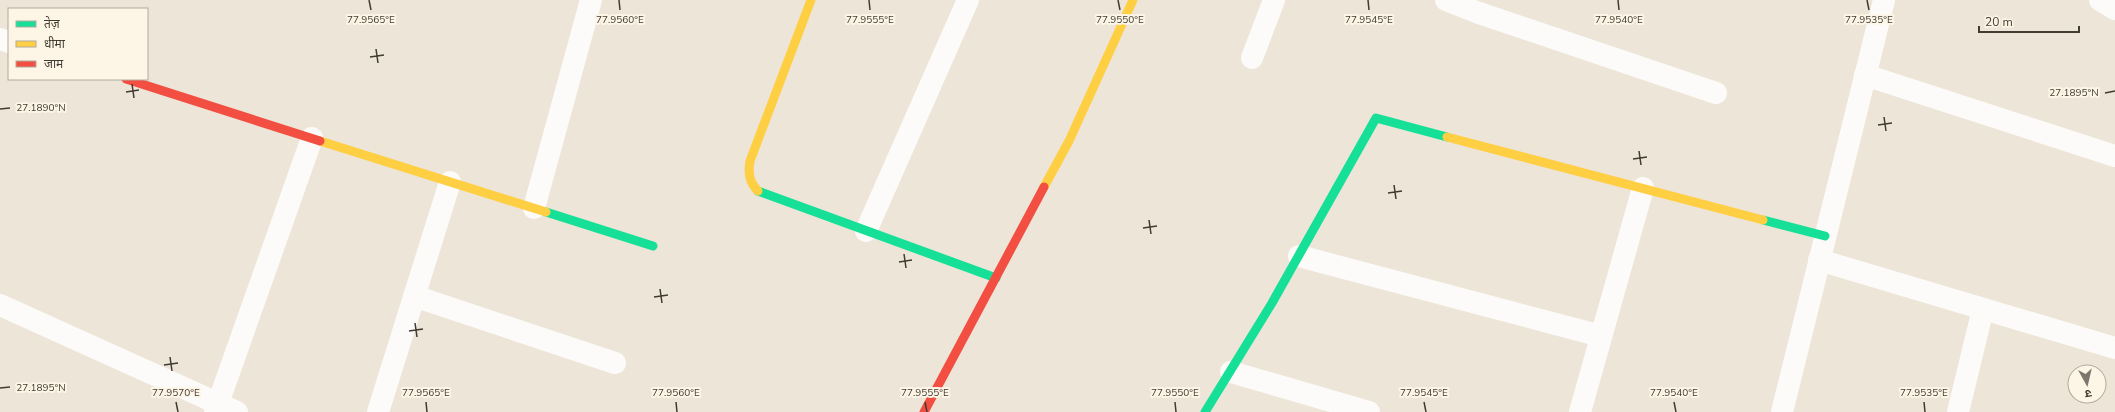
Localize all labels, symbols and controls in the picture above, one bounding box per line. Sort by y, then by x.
legend [8,8,148,80]
scale bar [1979,8,2079,34]
text: 77.9565°E [347,13,395,27]
text: 77.9560°E [596,13,644,27]
text: 77.9555°E [846,13,894,27]
text: 77.9550°E [1096,13,1144,27]
text: 77.9545°E [1345,13,1393,27]
text: 77.9540°E [1595,13,1643,27]
text: 77.9535°E [1845,13,1893,27]
text: 20 m [1985,14,2013,30]
text: तेज़ [44,16,61,32]
text: धीमा [44,36,66,52]
text: जाम [44,56,64,72]
text: 27.1895°N [2049,86,2099,100]
text: 27.1890°N [16,101,66,115]
north arrow [2067,364,2107,404]
text: 27.1895°N [16,381,66,395]
text: 77.9570°E [152,386,200,400]
text: 77.9565°E [402,386,450,400]
text: 77.9560°E [652,386,700,400]
text: 77.9555°E [901,386,949,400]
text: 77.9550°E [1151,386,1199,400]
text: 77.9545°E [1400,386,1448,400]
text: 77.9540°E [1650,386,1698,400]
text: 77.9535°E [1900,386,1948,400]
text: उ [2084,386,2093,401]

